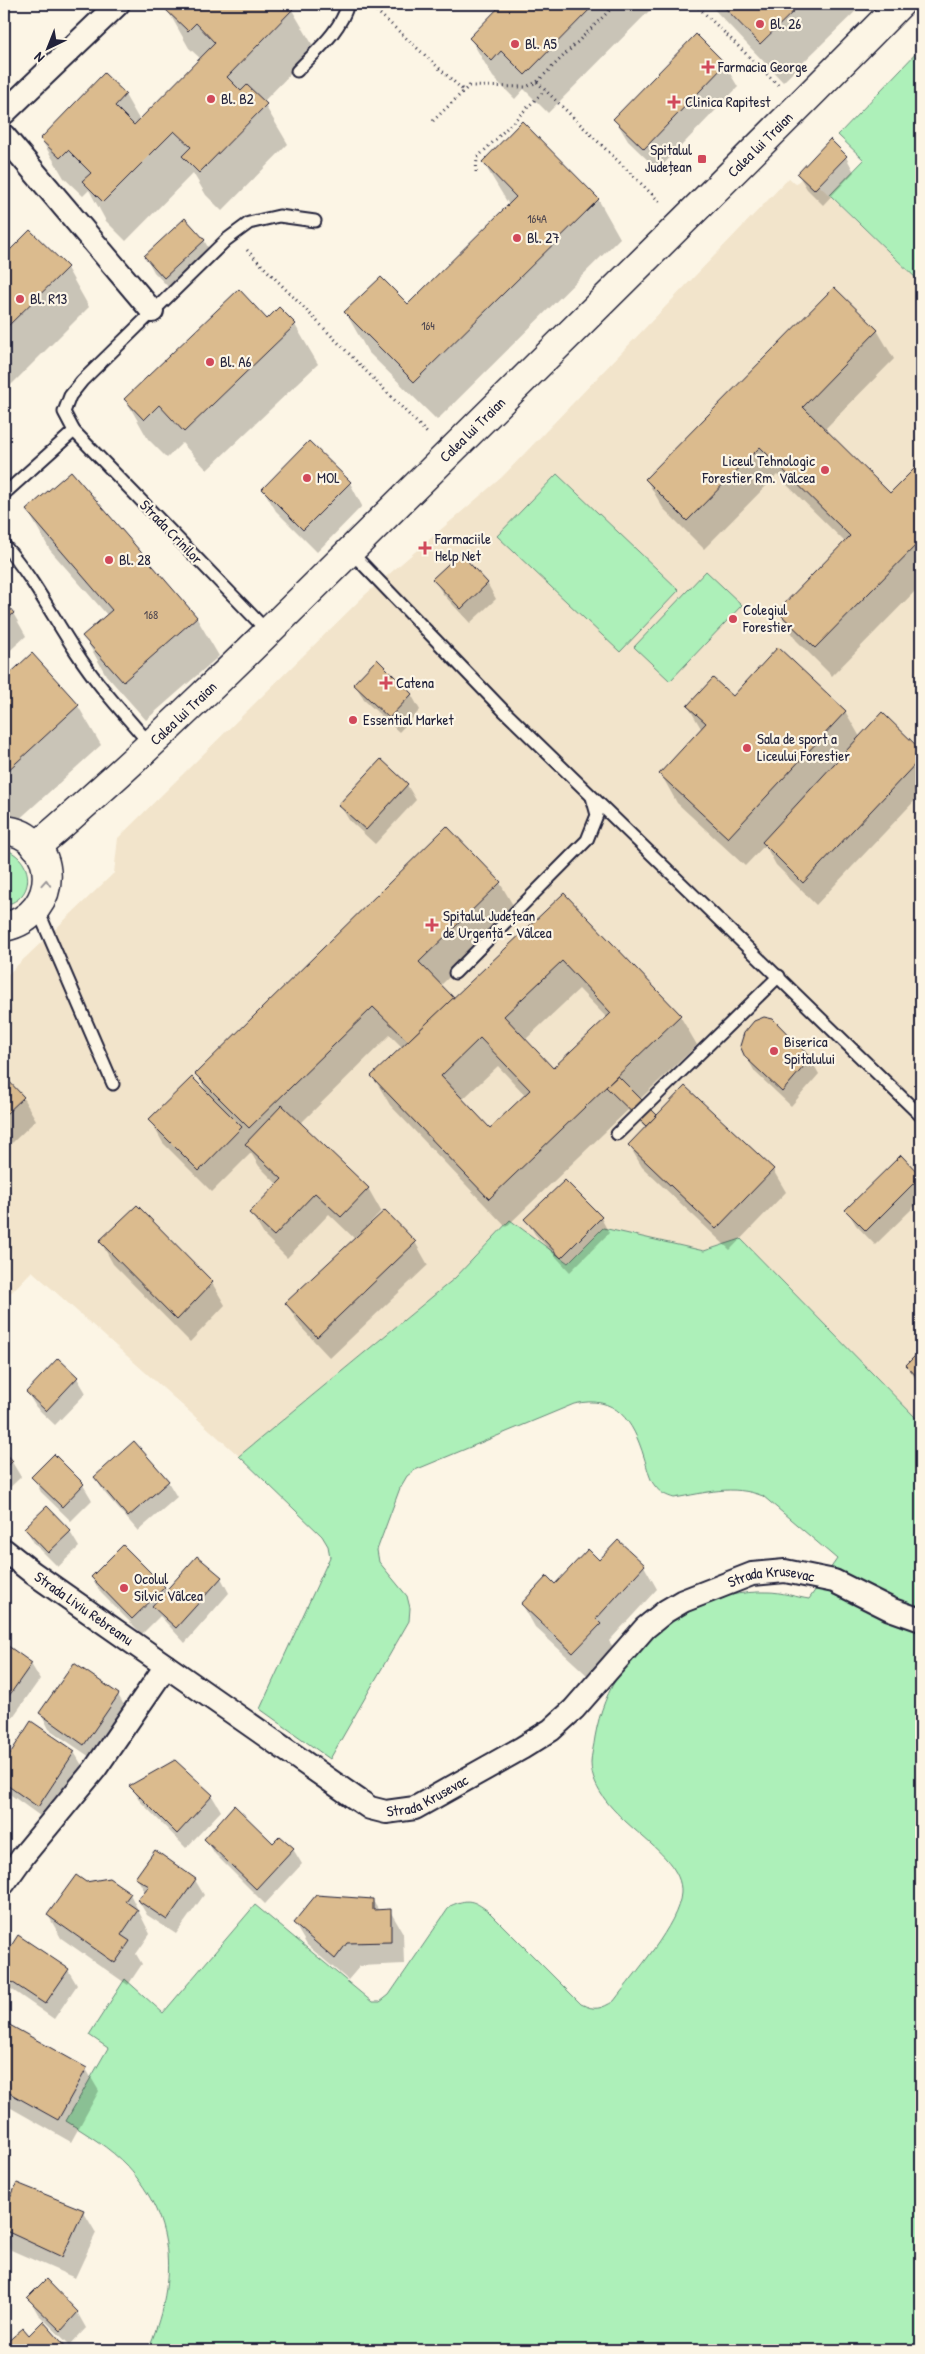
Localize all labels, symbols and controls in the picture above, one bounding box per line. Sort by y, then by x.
place label: Bl. 26 [770,13,801,34]
marker: Bl. 26 [754,18,766,30]
north arrow [22,22,72,72]
place label: Bl. A5 [525,33,558,54]
marker: Bl. A5 [509,38,521,50]
text: N [29,48,48,67]
place label: Farmacia George [717,56,808,77]
marker: Farmacia George [702,61,714,73]
place label: Bl. B2 [221,88,254,109]
place label: Clinica Rapitest [685,91,771,112]
marker: Bl. B2 [205,93,217,105]
marker: Clinica Rapitest [667,95,681,109]
street label: Calea lui Traian [722,107,798,182]
place label: Spitalul Județean [645,139,692,177]
marker: Spitalul Județean [696,153,708,165]
house number: 164A [527,210,547,227]
place label: Bl. 27 [527,227,560,248]
marker: Bl. 27 [511,232,523,244]
place label: Bl. R13 [30,288,68,309]
marker: Bl. R13 [14,293,26,305]
house number: 164 [421,317,435,334]
place label: Bl. A6 [220,351,252,372]
marker: Bl. A6 [204,356,216,368]
street label: Calea lui Traian [435,392,510,467]
place label: Liceul Tehnologic Forestier Rm. Vâlcea [701,450,815,488]
marker: Liceul Tehnologic Forestier Rm. Vâlcea [819,464,831,476]
place label: MOL [317,467,340,488]
marker: MOL [301,472,313,484]
street label: Strada Crinilor [135,495,208,569]
place label: Farmaciile Help Net [434,528,491,566]
marker: Farmaciile Help Net [419,542,431,554]
place label: Bl. 28 [119,549,151,570]
marker: Bl. 28 [103,554,115,566]
place label: Colegiul Forestier [742,599,793,637]
house number: 168 [144,606,158,623]
marker: Colegiul Forestier [727,613,739,625]
place label: Catena [396,672,434,693]
street label: Calea lui Traian [145,676,221,750]
marker: Catena [380,677,392,689]
place label: Essential Market [363,709,455,730]
marker: Essential Market [347,714,359,726]
place label: Sala de sport a Liceului Forestier [757,728,850,766]
marker: Sala de sport a Liceului Forestier [741,742,753,754]
one-way arrow [40,879,51,887]
place label: Spitalul Județean de Urgență - Vâlcea [443,905,552,943]
marker: Spitalul Județean de Urgență - Vâlcea [425,918,439,932]
place label: Biserica Spitalului [784,1031,835,1069]
marker: Biserica Spitalului [768,1045,780,1057]
street label: Strada Krusevac [725,1560,817,1592]
street label: Strada Liviu Rebreanu [30,1566,138,1650]
place label: Ocolul Silvic Vâlcea [134,1568,203,1606]
marker: Ocolul Silvic Vâlcea [118,1582,130,1594]
street label: Strada Krusevac [385,1769,472,1822]

